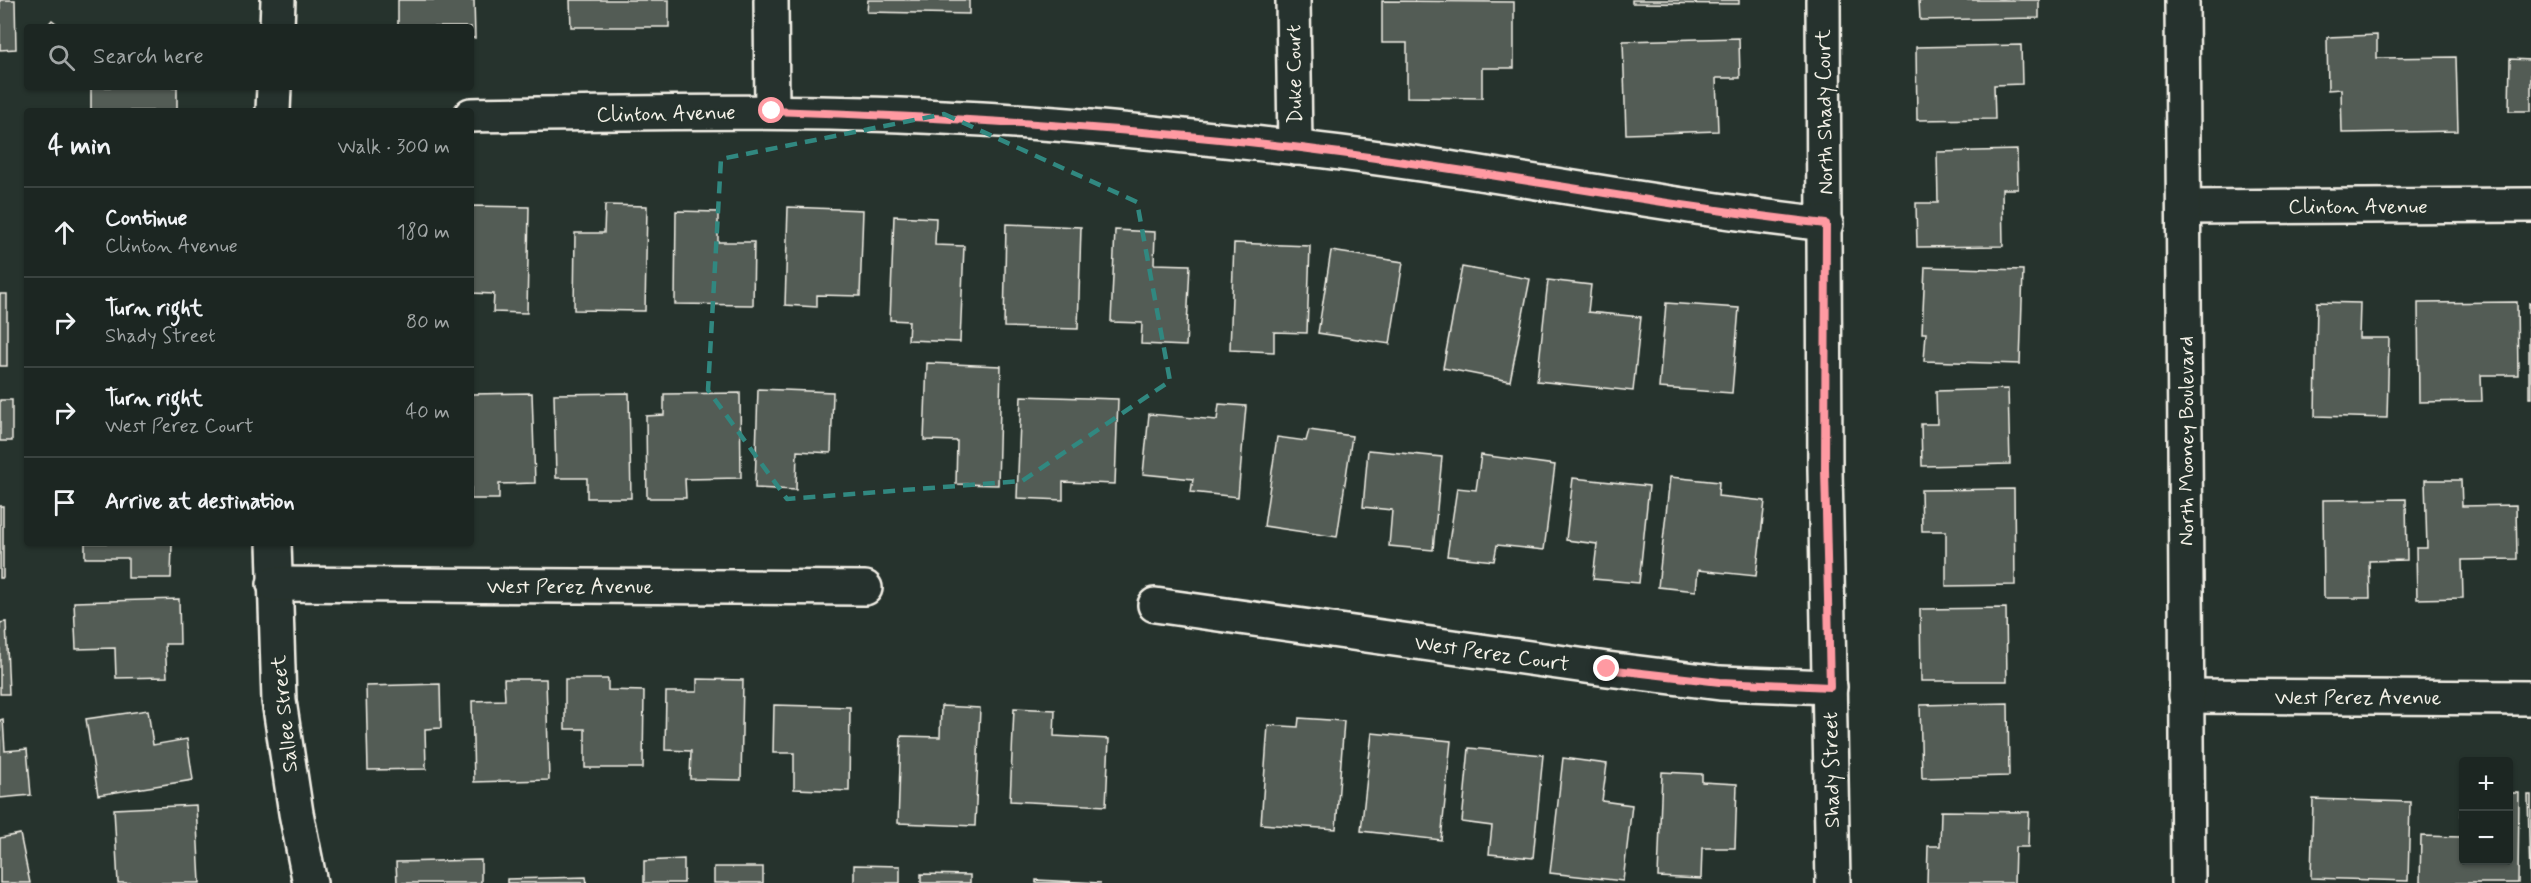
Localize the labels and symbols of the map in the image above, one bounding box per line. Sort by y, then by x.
street label: Duke Court [1280,24,1310,124]
street label: North Shady Court [1810,28,1840,195]
route start [758,97,784,123]
street label: Clinton Avenue [596,99,736,129]
street label: Clinton Avenue [2288,193,2428,221]
street label: North Mooney Boulevard [2173,336,2201,546]
street label: West Perez Avenue [487,573,653,601]
street label: West Perez Court [1413,629,1571,679]
street label: Sallee Street [265,653,305,774]
route end [1593,655,1619,681]
street label: West Perez Avenue [2275,684,2441,712]
street label: Shady Street [1817,711,1847,828]

